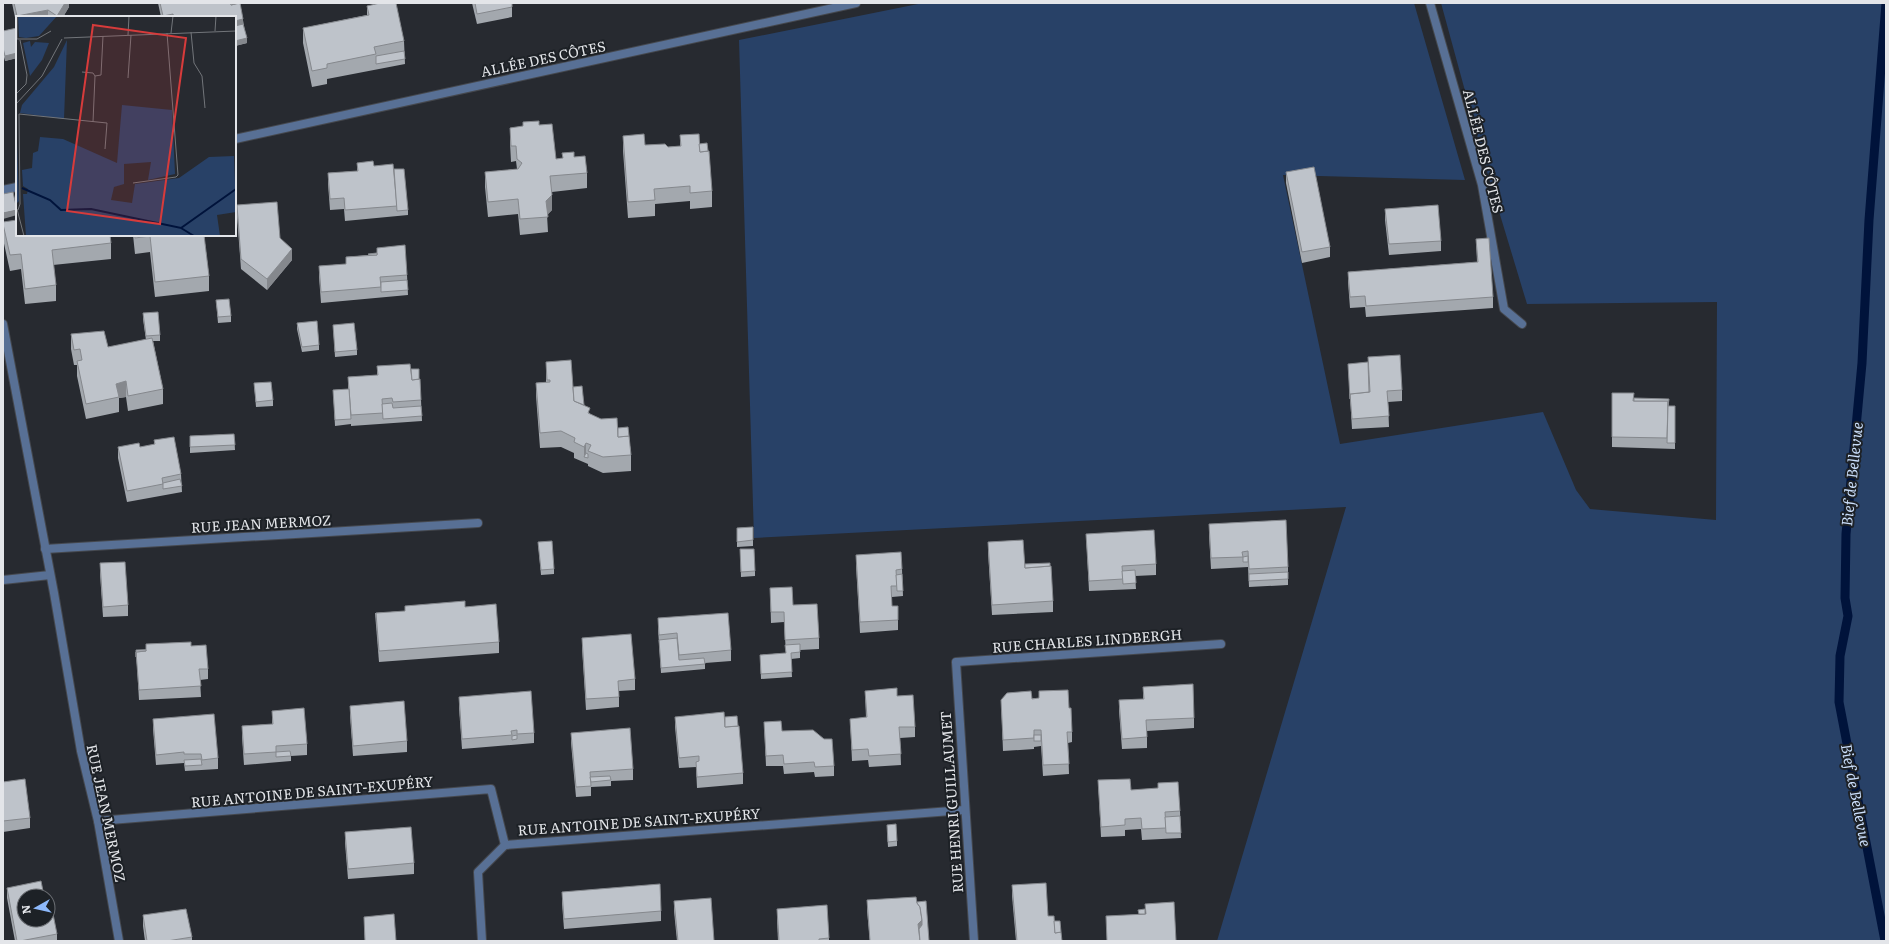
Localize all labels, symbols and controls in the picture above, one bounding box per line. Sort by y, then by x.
inset map [16,16,236,236]
street label: ALLÉE DES CÔTES [479,35,607,81]
street label: ALLÉE DES CÔTES [1459,87,1509,215]
water label: Bief de Bellevue [1834,421,1868,527]
street label: RUE JEAN MERMOZ [190,509,332,537]
street label: RUE CHARLES LINDBERGH [991,623,1183,657]
street label: RUE HENRI GUILLAUMET [935,710,967,894]
water label: Bief de Bellevue [1836,741,1878,849]
street label: RUE JEAN MERMOZ [83,742,131,884]
street label: RUE ANTOINE DE SAINT-EXUPÉRY [190,770,434,812]
street label: RUE ANTOINE DE SAINT-EXUPÉRY [517,803,761,839]
north arrow [16,888,56,928]
text: N [17,904,34,915]

